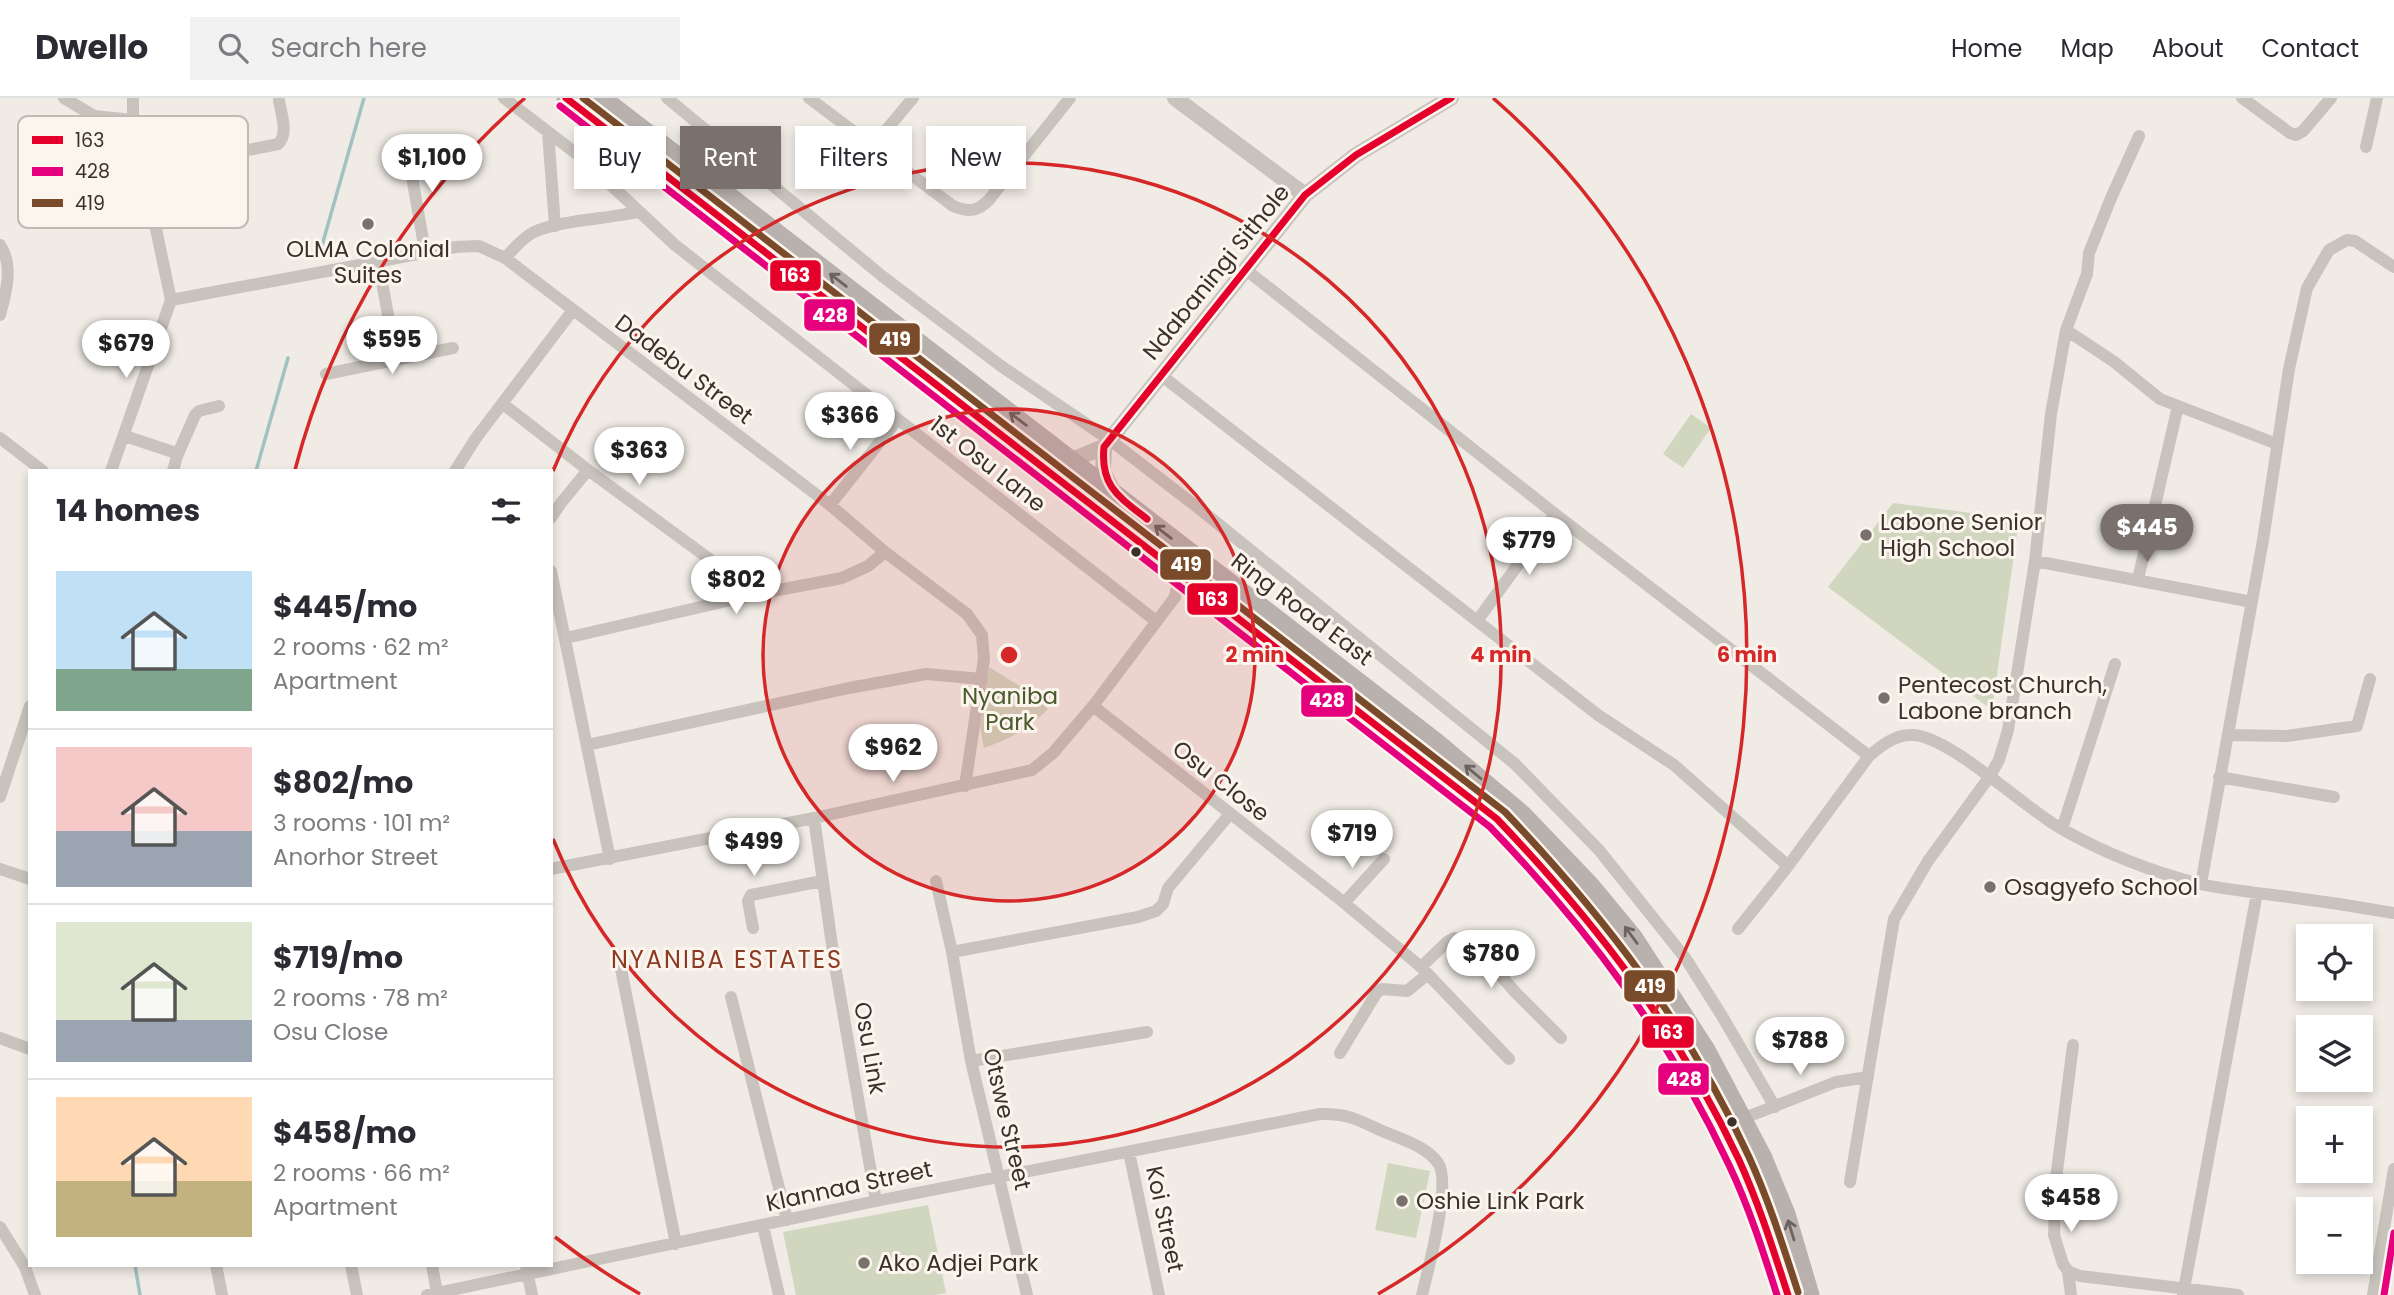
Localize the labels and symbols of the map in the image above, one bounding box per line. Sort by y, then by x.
legend [18,116,248,228]
text: 163 [75,127,104,154]
pin: $1,100 [375,134,489,194]
text: 428 [75,158,110,185]
street label: Ndabaningi Sithole [1135,177,1297,367]
text: 419 [75,190,105,217]
marker: OLMA Colonial Suites [360,216,376,232]
place label: OLMA Colonial Suites [286,233,450,291]
line badge: 163 [769,259,822,292]
text: 163 [780,262,810,289]
one-way arrow [829,272,847,287]
line badge: 428 [803,298,856,332]
text: 428 [812,302,848,329]
street label: Dadebu Street [608,306,760,432]
pin: $595 [351,316,433,376]
pin: $679 [85,320,167,380]
line badge: 419 [868,322,921,356]
text: 419 [879,326,911,353]
pin: $366 [809,392,891,452]
street label: 1st Osu Lane [923,409,1053,519]
one-way arrow [1009,412,1027,427]
pin: $363 [598,428,680,487]
pin: $445 [2106,504,2188,564]
place label: Labone Senior High School [1880,506,2042,564]
pin: $779 [1488,518,1570,577]
one-way arrow [1154,524,1172,539]
marker: Labone Senior High School [1858,527,1874,543]
unlabelled marker [1129,545,1143,559]
street label: Ring Road East [1225,545,1379,673]
line badge: 419 [1159,548,1212,581]
text: 419 [1170,551,1202,578]
pin: $802 [695,556,777,616]
line badge: 163 [1186,582,1239,616]
text: 163 [1198,586,1228,613]
text: 2 min [1225,640,1285,669]
text: 4 min [1470,640,1532,669]
text: 6 min [1717,640,1777,669]
centre of rings [997,643,1021,667]
place label: Pentecost Church, Labone branch [1898,669,2107,727]
park label: Nyaniba Park [962,680,1058,738]
line badge: 428 [1300,684,1354,718]
text: 428 [1309,687,1345,714]
marker: Pentecost Church, Labone branch [1876,690,1892,706]
pin: $962 [852,724,934,784]
street label: Osu Close [1166,733,1276,829]
one-way arrow [1464,764,1482,780]
pin: $719 [1311,810,1393,870]
pin: $499 [713,818,795,878]
place label: Osagyefo School [2004,871,2198,903]
marker: Osagyefo School [1982,879,1998,895]
one-way arrow [1624,926,1639,945]
pin: $780 [1450,930,1532,990]
district label: NYANIBA ESTATES [611,943,843,976]
line badge: 419 [1623,969,1676,1003]
text: 419 [1634,973,1666,1000]
street label: Osu Link [846,999,894,1097]
line badge: 163 [1641,1015,1695,1049]
pin: $788 [1759,1018,1841,1077]
text: 163 [1653,1019,1683,1046]
street label: Otswe Street [975,1045,1039,1193]
line badge: 428 [1657,1062,1710,1096]
text: 428 [1666,1066,1702,1093]
unlabelled marker [1725,1115,1739,1129]
street label: Klannaa Street [763,1153,935,1219]
street label: Koi Street [1138,1163,1192,1275]
pin: $458 [2030,1174,2112,1234]
place label: Oshie Link Park [1416,1185,1585,1217]
marker: Oshie Link Park [1394,1193,1410,1209]
one-way arrow [1783,1219,1796,1241]
place label: Ako Adjei Park [878,1247,1038,1279]
marker: Ako Adjei Park [856,1255,872,1271]

